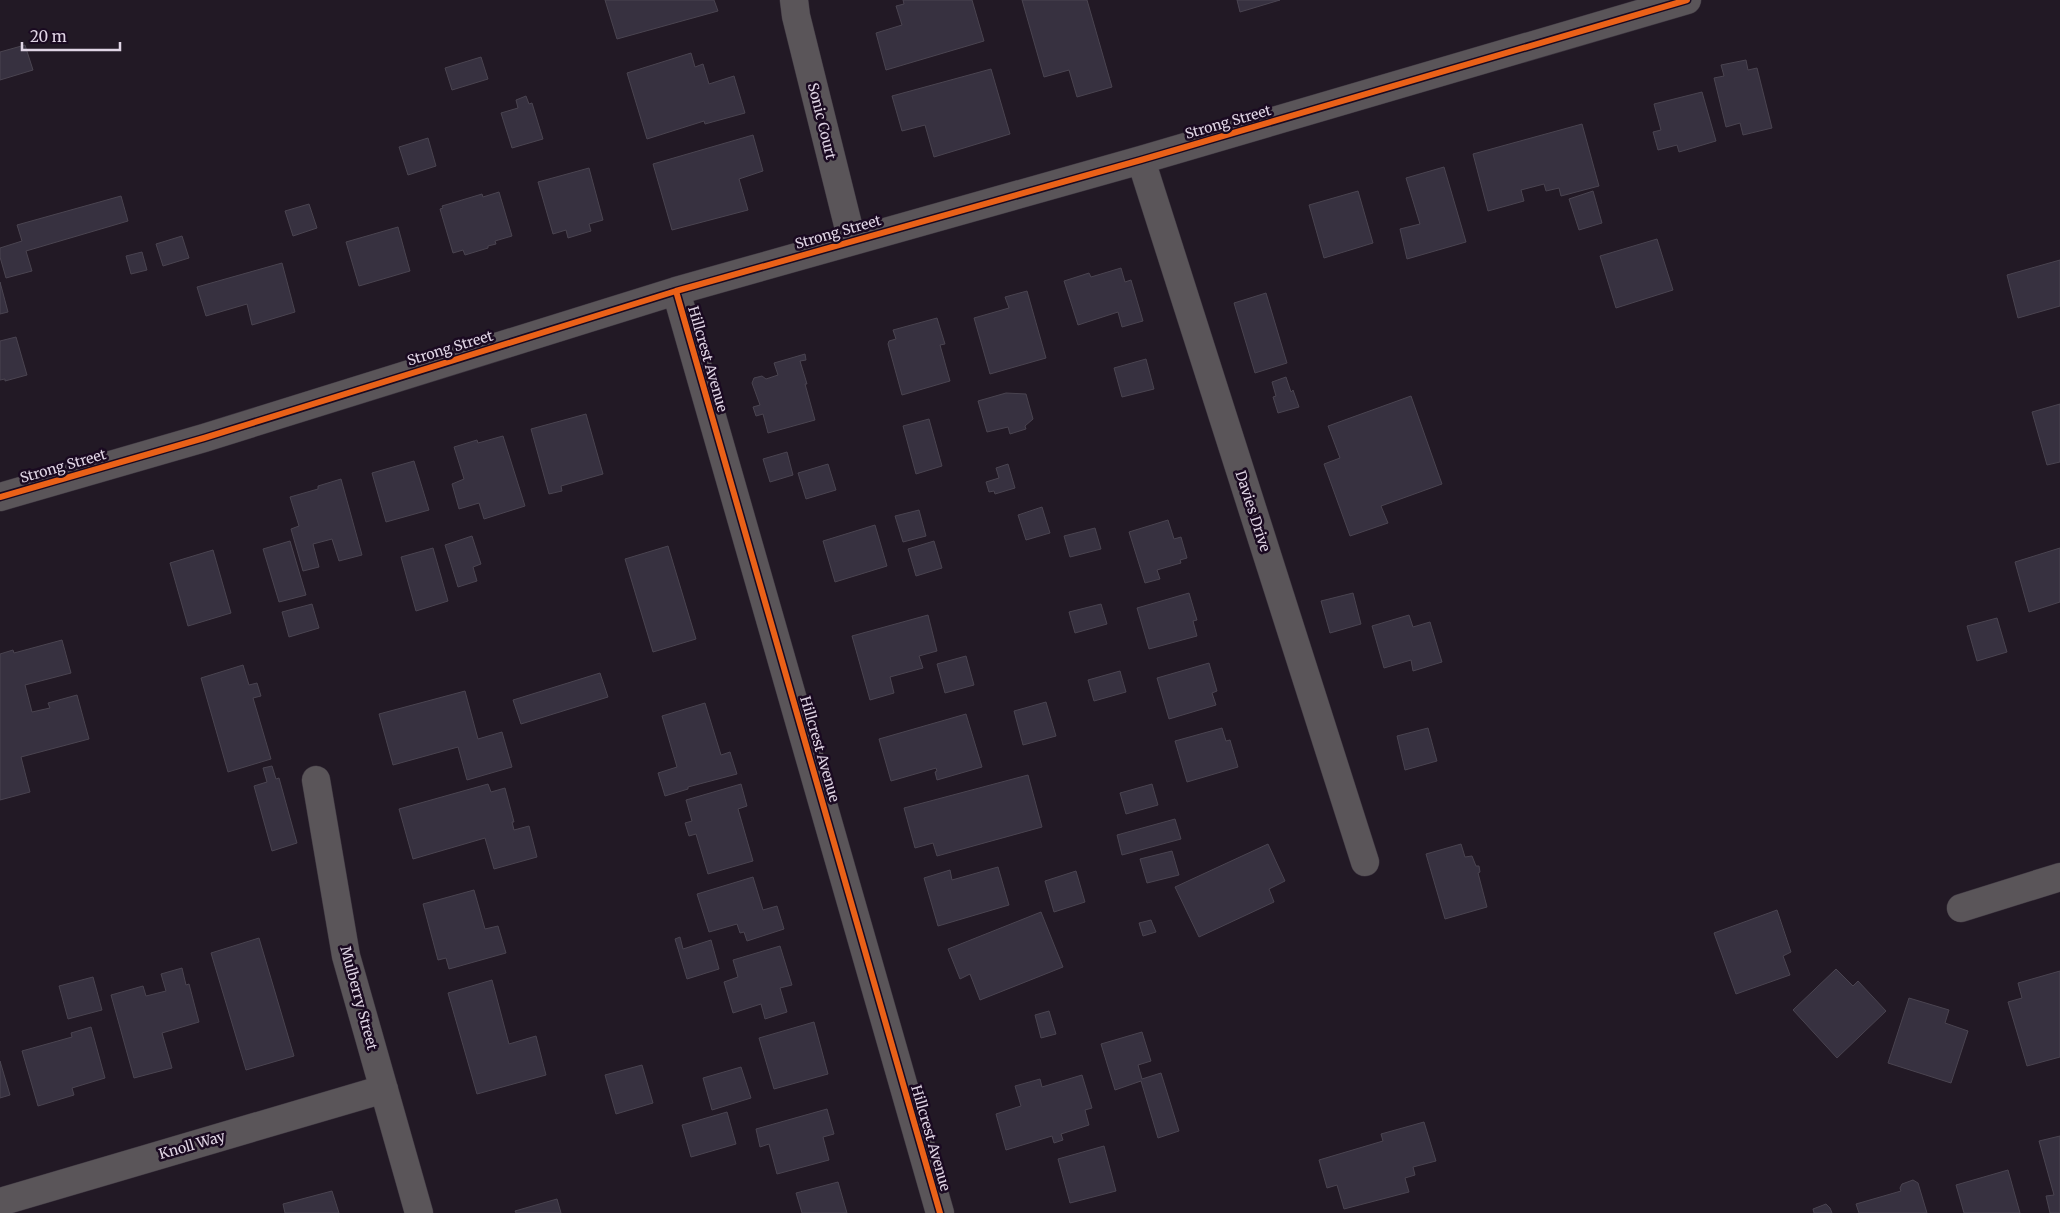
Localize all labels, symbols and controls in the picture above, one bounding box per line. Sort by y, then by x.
scale bar [22,20,120,52]
text: 20 m [30,27,67,46]
street label: Sonic Court [804,81,840,162]
street label: Strong Street [1183,101,1274,143]
street label: Strong Street [793,211,884,253]
street label: Hillcrest Avenue [684,304,732,414]
street label: Strong Street [405,326,496,370]
street label: Strong Street [18,445,109,487]
street label: Davies Drive [1231,468,1275,554]
street label: Hillcrest Avenue [796,694,844,804]
street label: Mulberry Street [336,944,382,1052]
street label: Hillcrest Avenue [907,1083,955,1193]
street label: Knoll Way [157,1127,228,1163]

